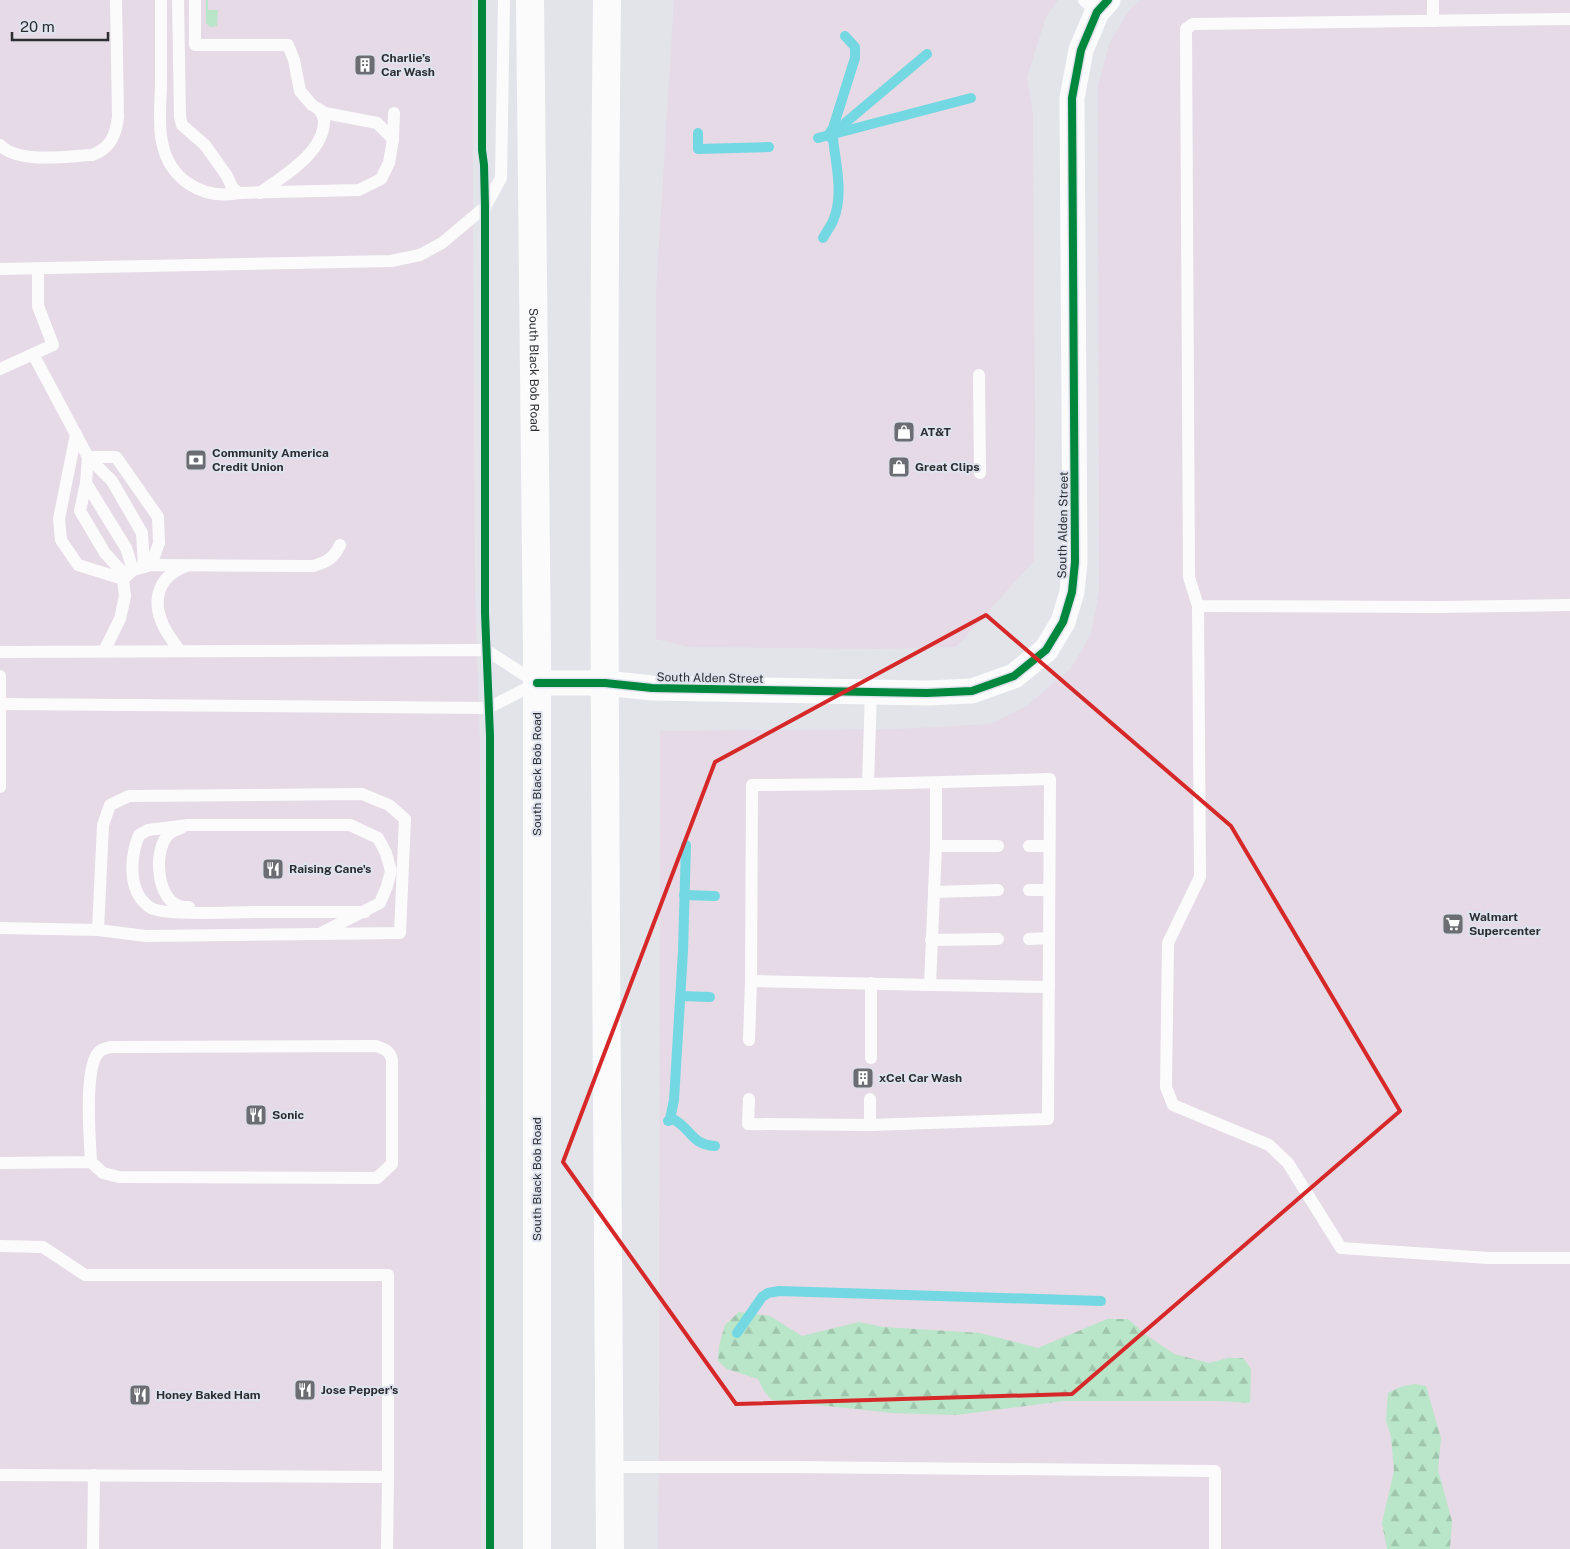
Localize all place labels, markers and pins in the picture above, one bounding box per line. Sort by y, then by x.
place label: Charlie’s Car Wash [381,51,435,79]
building icon: Charlie’s Car Wash [353,53,377,77]
shop icon: AT&T [892,420,916,444]
place label: AT&T [920,425,952,439]
place label: Community America Credit Union [212,446,329,474]
bank icon: Community America Credit Union [184,448,208,472]
shop icon: Great Clips [887,455,911,479]
place label: Great Clips [915,460,980,474]
restaurant icon: Raising Cane's [261,857,285,881]
place label: Raising Cane's [289,862,371,876]
place label: Walmart Supercenter [1469,910,1541,938]
supermarket icon: Walmart Supercenter [1441,912,1465,936]
building icon: xCel Car Wash [851,1066,875,1090]
place label: xCel Car Wash [879,1071,962,1085]
restaurant icon: Sonic [244,1103,268,1127]
place label: Sonic [272,1108,304,1122]
restaurant icon: Jose Pepper's [293,1378,317,1402]
restaurant icon: Honey Baked Ham [128,1383,152,1407]
place label: Jose Pepper's [321,1383,398,1397]
place label: Honey Baked Ham [156,1388,261,1402]

